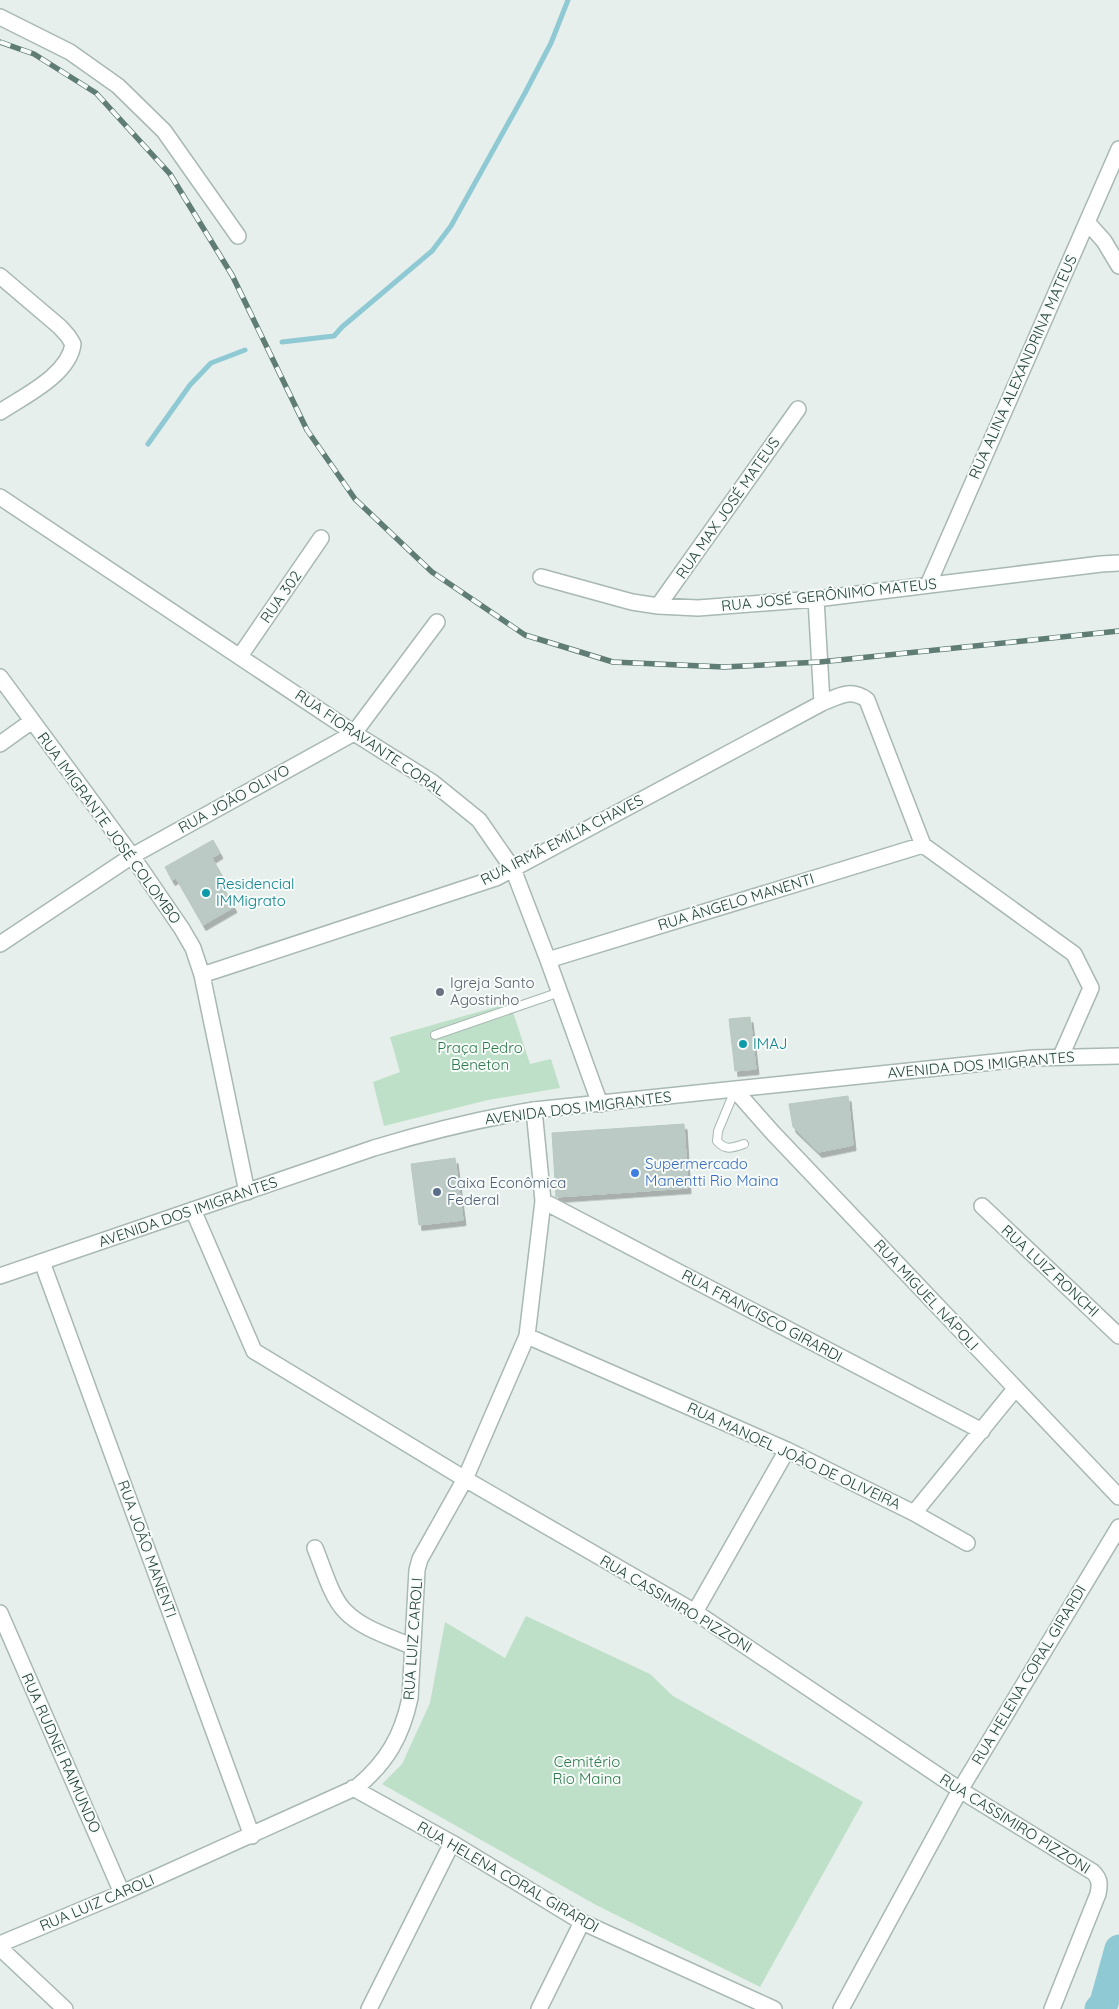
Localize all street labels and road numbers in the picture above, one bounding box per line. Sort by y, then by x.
street label: RUA ALINA ALEXANDRINA MATEUS [964,252,1081,482]
street label: RUA MAX JOSÉ MATEUS [671,433,784,582]
street label: RUA 302 [256,567,305,626]
street label: RUA JOSÉ GERÔNIMO MATEUS [720,574,938,615]
street label: RUA FIORAVANTE CORAL [292,685,449,800]
street label: RUA IMIGRANTE JOSÉ COLOMBO [33,728,185,927]
street label: RUA JOÃO OLIVO [175,760,293,837]
street label: RUA IRMÃ EMÍLIA CHAVES [477,790,646,889]
street label: RUA ÂNGELO MANENTI [655,869,816,934]
street label: AVENIDA DOS IMIGRANTES [887,1047,1075,1082]
street label: AVENIDA DOS IMIGRANTES [484,1087,672,1128]
street label: AVENIDA DOS IMIGRANTES [96,1172,280,1251]
street label: RUA LUIZ RONCHI [997,1220,1103,1321]
street label: RUA MIGUEL NÁPOLI [870,1235,983,1354]
street label: RUA FRANCISCO GIRARDI [679,1265,846,1366]
street label: RUA MANOEL JOÃO DE OLIVEIRA [684,1398,904,1514]
street label: RUA JOÃO MANENTI [114,1477,181,1620]
street label: RUA CASSIMIRO PIZZONI [597,1551,756,1657]
street label: RUA LUIZ CAROLI [399,1577,426,1701]
street label: RUA HELENA CORAL GIRARDI [967,1581,1090,1768]
street label: RUA RUDNEI RAIMUNDO [18,1670,105,1836]
street label: RUA CASSIMIRO PIZZONI [936,1769,1094,1878]
street label: RUA HELENA CORAL GIRARDI [414,1817,602,1936]
street label: RUA LUIZ CAROLI [37,1870,157,1935]

